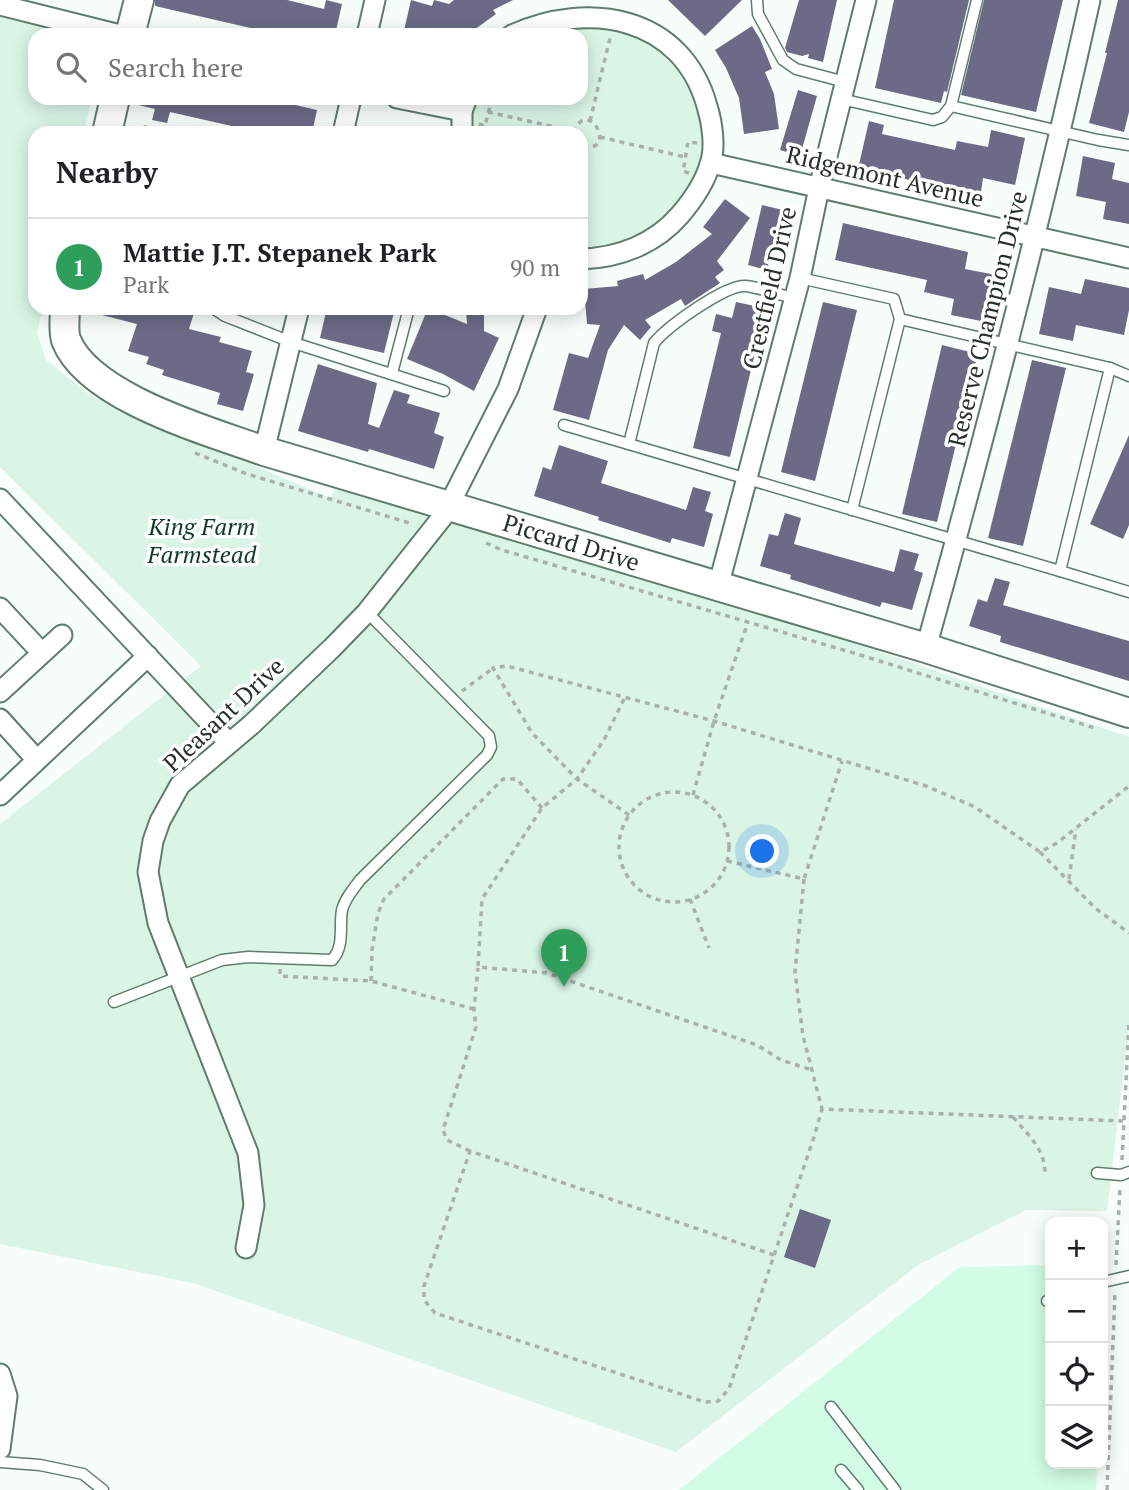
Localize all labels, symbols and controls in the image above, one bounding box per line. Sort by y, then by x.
search box [28,28,588,105]
icon: search [52,48,90,86]
text: Search here [108,50,243,84]
street label: Ridgemont Avenue [783,138,987,214]
text: Nearby [56,152,158,192]
street label: Reserve Champion Drive [940,188,1034,450]
street label: Crestfield Drive [735,203,803,372]
text: Mattie J.T. Stepanek Park [123,235,437,269]
text: 1 [73,252,86,283]
text: 90 m [510,252,560,283]
text: Park [123,269,169,300]
street label: Piccard Drive [499,506,643,578]
park label: King Farm Farmstead [147,510,258,570]
street label: Pleasant Drive [156,650,291,779]
your location [745,834,779,868]
pin: 1 [541,929,587,987]
map controls [1045,1217,1108,1469]
button: + [1045,1217,1108,1280]
button: − [1045,1280,1108,1343]
button: locate [1045,1343,1108,1406]
button: layers [1045,1406,1108,1469]

